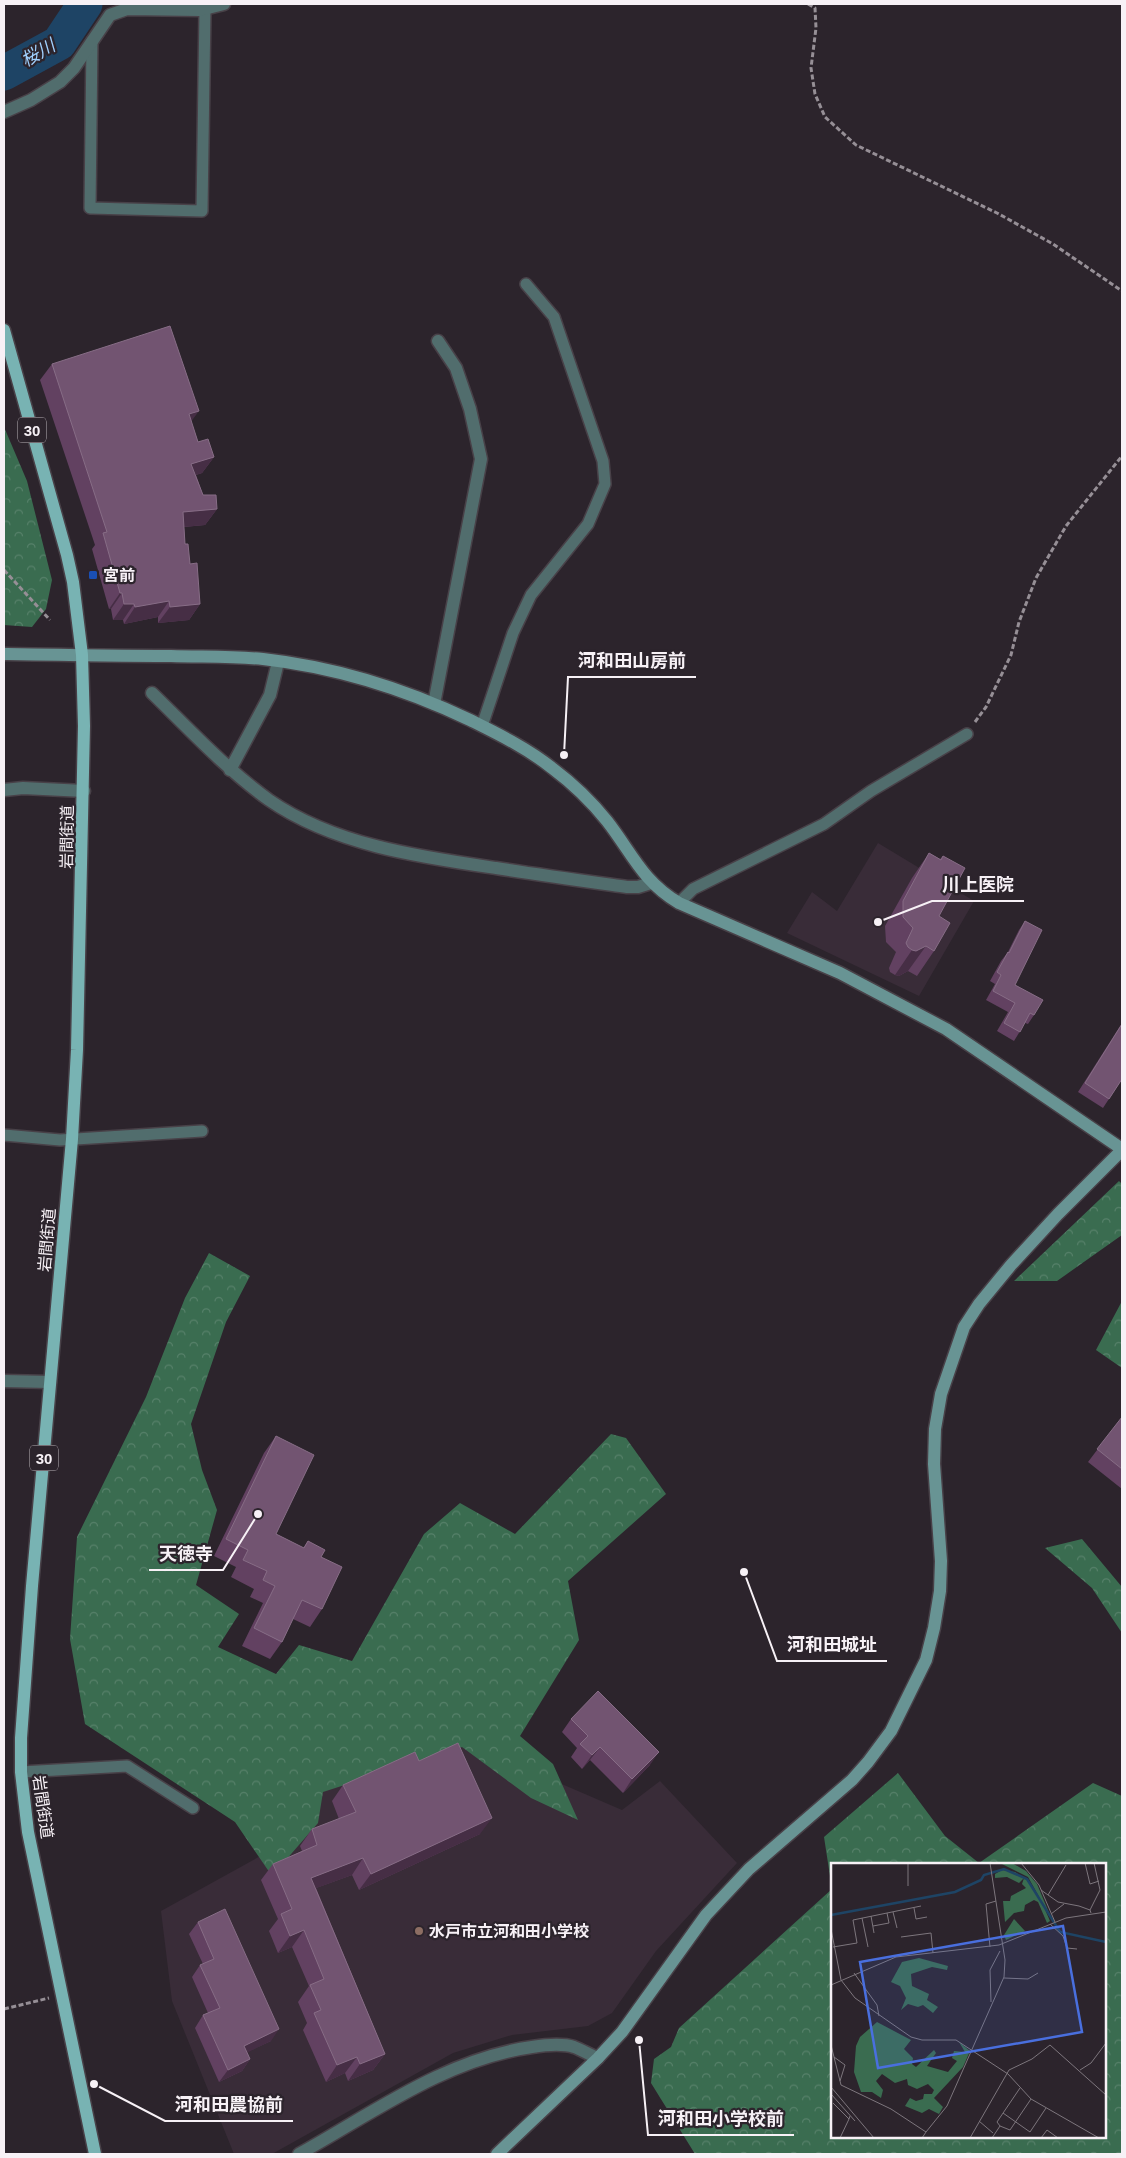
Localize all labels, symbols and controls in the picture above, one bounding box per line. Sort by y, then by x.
water label: 桜川 [17,34,60,71]
road number: 30 [18,418,46,442]
place label: 宮前 [103,567,135,584]
marker: 宮前 [87,569,99,581]
callout: 河和田山房前 [568,644,696,677]
text: 河和田山房前 [578,651,686,671]
street label: 岩間街道 [58,805,76,869]
callout: 川上医院 [932,868,1024,901]
text: 川上医院 [942,875,1014,895]
street label: 岩間街道 [36,1207,58,1273]
road number: 30 [30,1446,58,1470]
callout: 天徳寺 [149,1537,223,1570]
text: 天徳寺 [159,1544,213,1564]
callout: 河和田城址 [777,1628,887,1661]
text: 河和田城址 [787,1635,877,1655]
street label: 岩間街道 [30,1774,56,1840]
inset map [831,1863,1106,2138]
place label: 水戸市立河和田小学校 [429,1923,589,1940]
marker: 水戸市立河和田小学校 [413,1925,425,1937]
callout: 河和田農協前 [165,2088,293,2121]
text: 河和田農協前 [175,2095,283,2115]
callout: 河和田小学校前 [648,2102,794,2135]
text: 河和田小学校前 [658,2109,784,2129]

